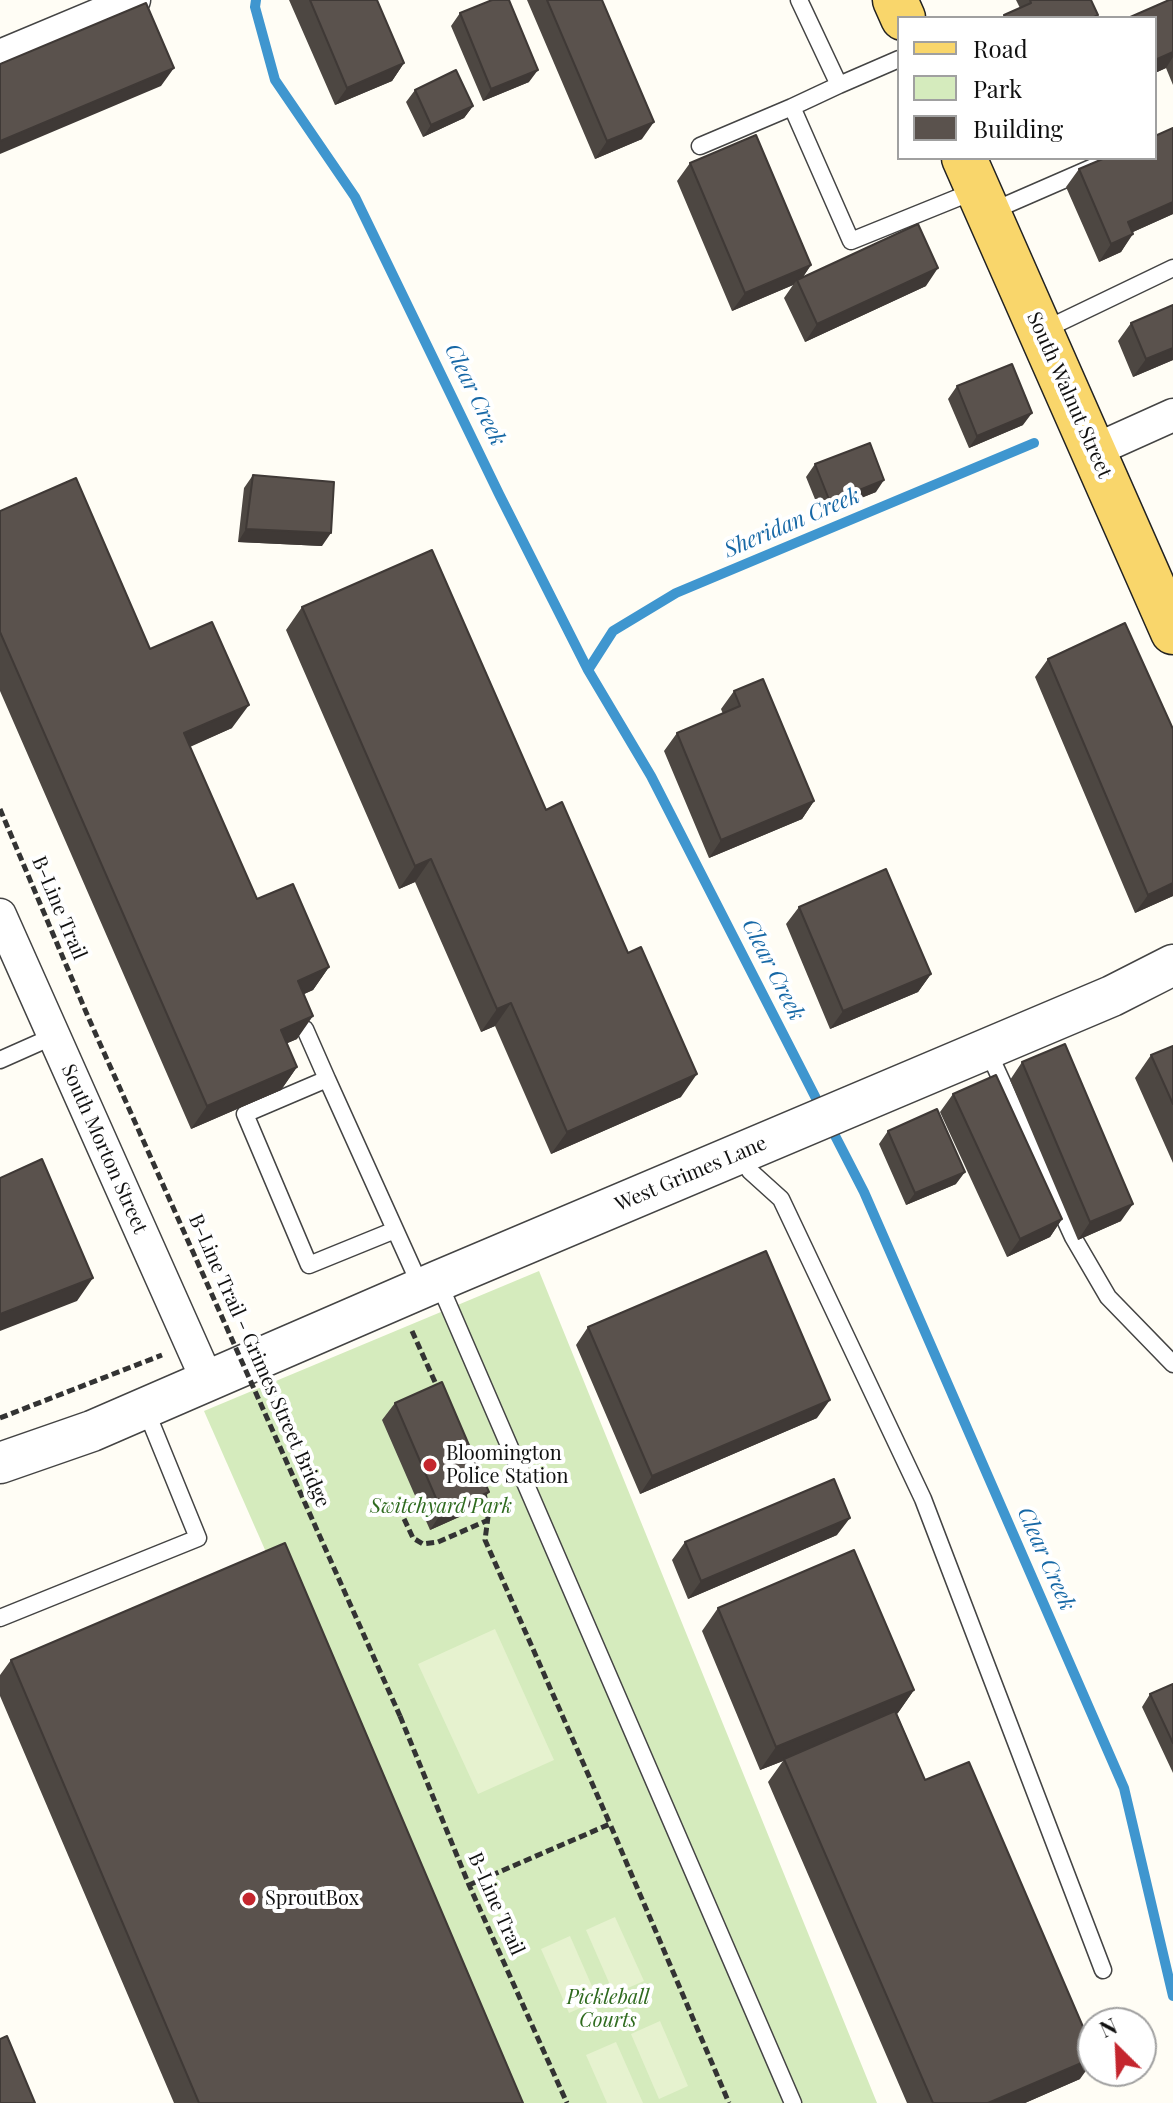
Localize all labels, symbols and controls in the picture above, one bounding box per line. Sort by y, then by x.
legend [897,16,1157,160]
text: Road [973,32,1028,64]
text: Park [973,72,1022,104]
text: Building [973,112,1063,144]
street label: South Walnut Street [1022,308,1116,482]
water label: Clear Creek [439,340,511,450]
water label: Sheridan Creek [720,483,864,563]
street label: B-Line Trail [26,853,92,963]
water label: Clear Creek [736,915,810,1025]
street label: South Morton Street [56,1061,152,1237]
street label: West Grimes Lane [612,1131,770,1217]
street label: B-Line Trail - Grimes Street Bridge [183,1211,335,1511]
place label: Bloomington Police Station [446,1442,568,1489]
marker: Bloomington Police Station [421,1456,439,1474]
park label: Switchyard Park [370,1495,512,1519]
water label: Clear Creek [1011,1503,1081,1615]
street label: B-Line Trail [463,1849,529,1959]
place label: SproutBox [265,1887,359,1911]
marker: SproutBox [240,1890,258,1908]
park label: Pickleball Courts [567,1986,649,2033]
north arrow [1077,2007,1157,2087]
text: N [1095,2010,1121,2044]

